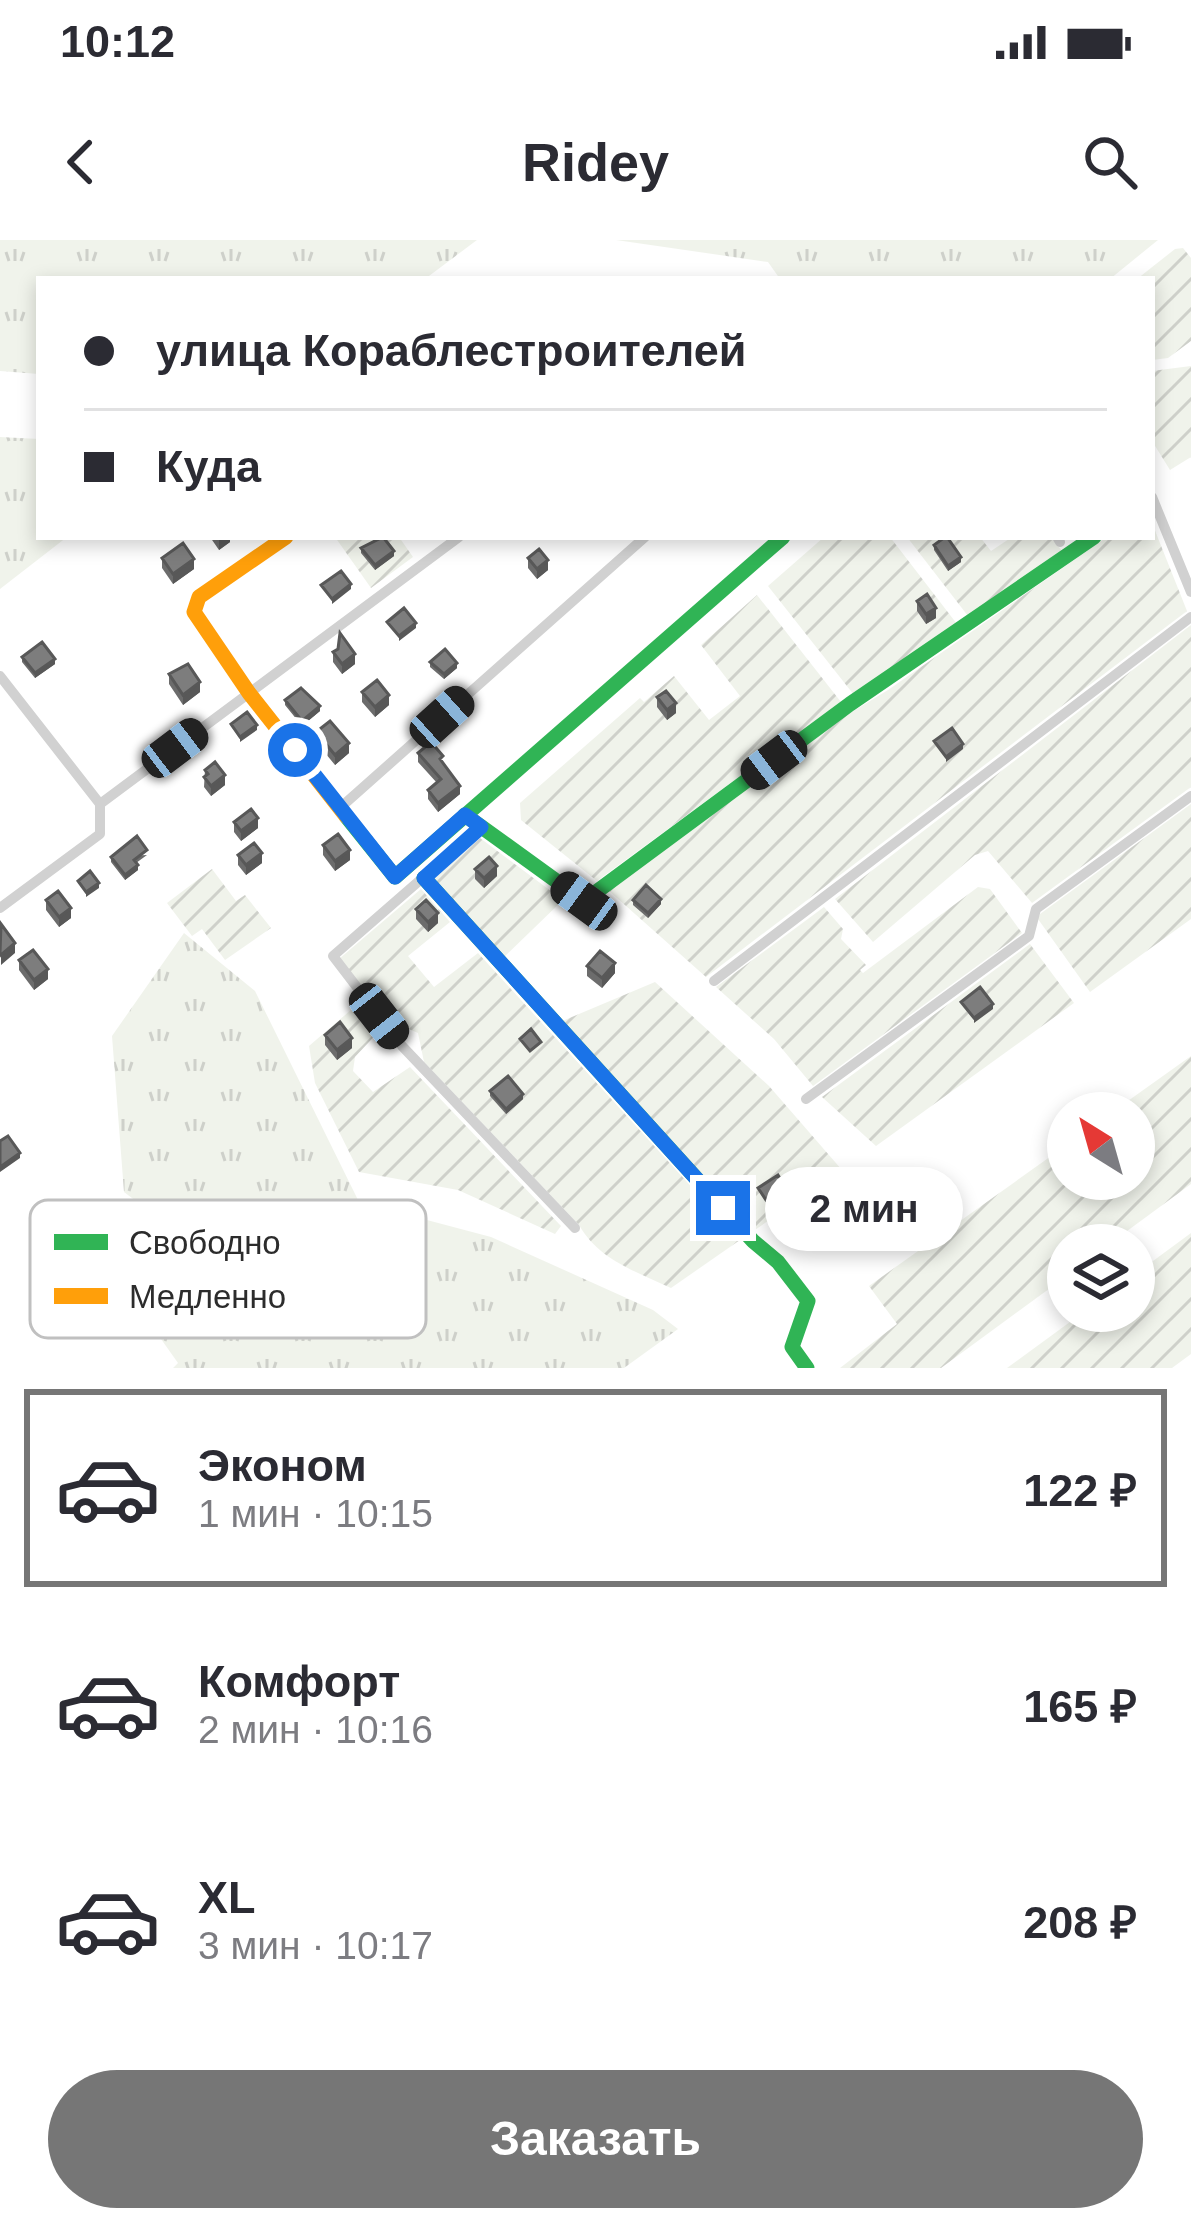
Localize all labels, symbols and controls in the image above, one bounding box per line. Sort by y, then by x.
text: 10:12 [60,16,175,67]
icon: back [48,129,114,195]
icon: search [1077,129,1143,195]
text: Ridey [522,132,669,192]
text: улица Кораблестроителей [156,325,746,376]
text: Куда [156,441,261,492]
car [403,680,481,754]
car [135,712,215,784]
route start [268,723,322,777]
car [734,724,814,796]
car [544,865,624,937]
car [343,977,415,1055]
north arrow [1047,1092,1155,1200]
map controls [1047,1092,1155,1332]
callout: 2 мин [765,1166,963,1250]
route end [696,1181,750,1235]
text: 2 мин [810,1187,918,1230]
legend [30,1200,426,1338]
text: Свободно [129,1224,281,1261]
button: layers [1047,1224,1155,1332]
text: Медленно [129,1278,286,1315]
icon: car [54,1434,162,1542]
text: Эконом [198,1440,367,1491]
text: 122 ₽ [1023,1465,1137,1516]
text: 1 мин · 10:15 [198,1492,433,1535]
icon: car [54,1650,162,1758]
text: Комфорт [198,1656,400,1707]
text: 165 ₽ [1023,1681,1137,1732]
text: 2 мин · 10:16 [198,1708,433,1751]
icon: car [54,1866,162,1974]
text: XL [198,1872,256,1923]
text: 208 ₽ [1023,1897,1137,1948]
text: 3 мин · 10:17 [198,1924,433,1967]
button: Заказать [48,2070,1143,2208]

